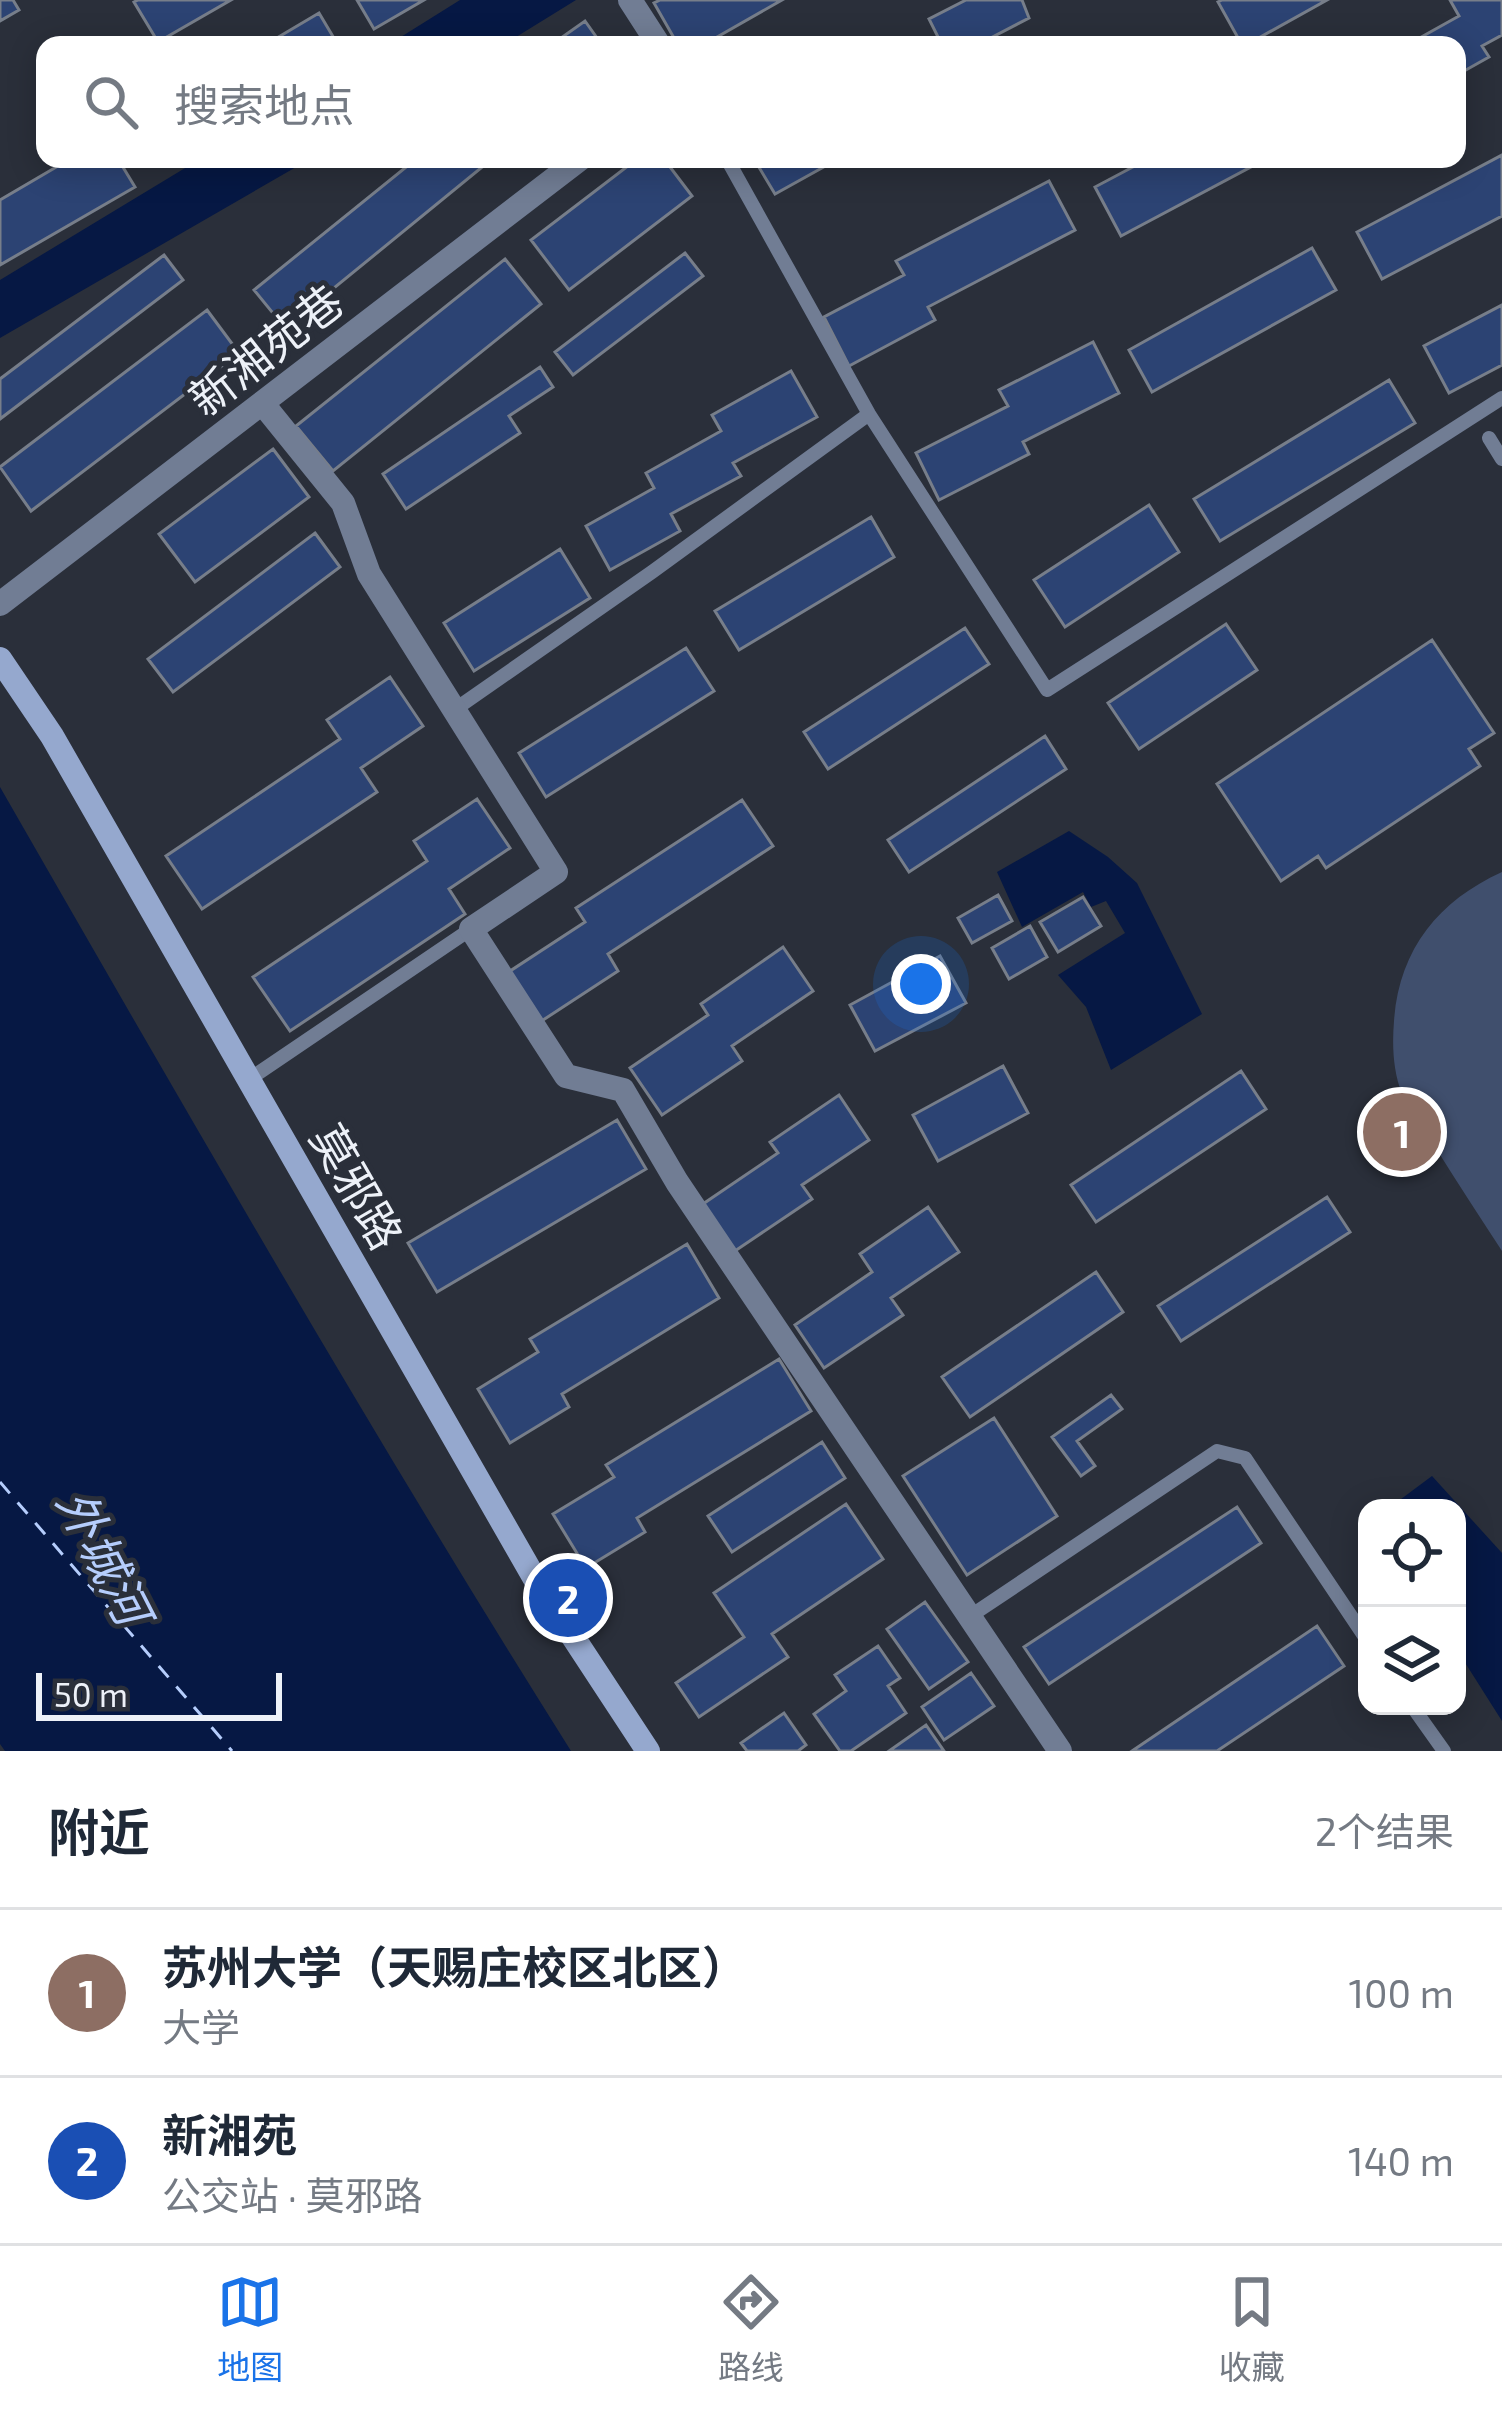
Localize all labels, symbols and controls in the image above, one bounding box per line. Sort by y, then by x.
search box [36,36,1466,168]
icon: search [78,69,144,135]
text: 搜索地点 [174,77,354,131]
street label: 新湘苑巷 [177,272,353,426]
your location [891,954,951,1014]
pin: 1 [1363,1087,1441,1177]
street label: 莫邪路 [301,1114,415,1258]
water label: 外城河 [46,1479,167,1640]
map controls [1358,1499,1466,1715]
button: locate [1358,1499,1466,1607]
pin: 2 [529,1553,607,1643]
button: layers [1358,1607,1466,1715]
scale bar [36,1667,282,1720]
text: 50 m [54,1674,128,1714]
text: 附近 [48,1800,150,1861]
text: 2个结果 [1315,1807,1454,1854]
text: 苏州大学（天赐庄校区北区） [162,1939,747,1993]
text: 1 [79,1969,95,2016]
text: 100 m [1349,1969,1454,2016]
text: 大学 [162,2003,240,2050]
text: 新湘苑 [162,2107,297,2161]
text: 2 [76,2137,98,2184]
text: 140 m [1348,2137,1454,2184]
text: 公交站 · 莫邪路 [162,2171,423,2218]
tab: 地图 [217,2269,283,2389]
tab: 路线 [718,2269,784,2389]
tab: 收藏 [1219,2269,1285,2389]

